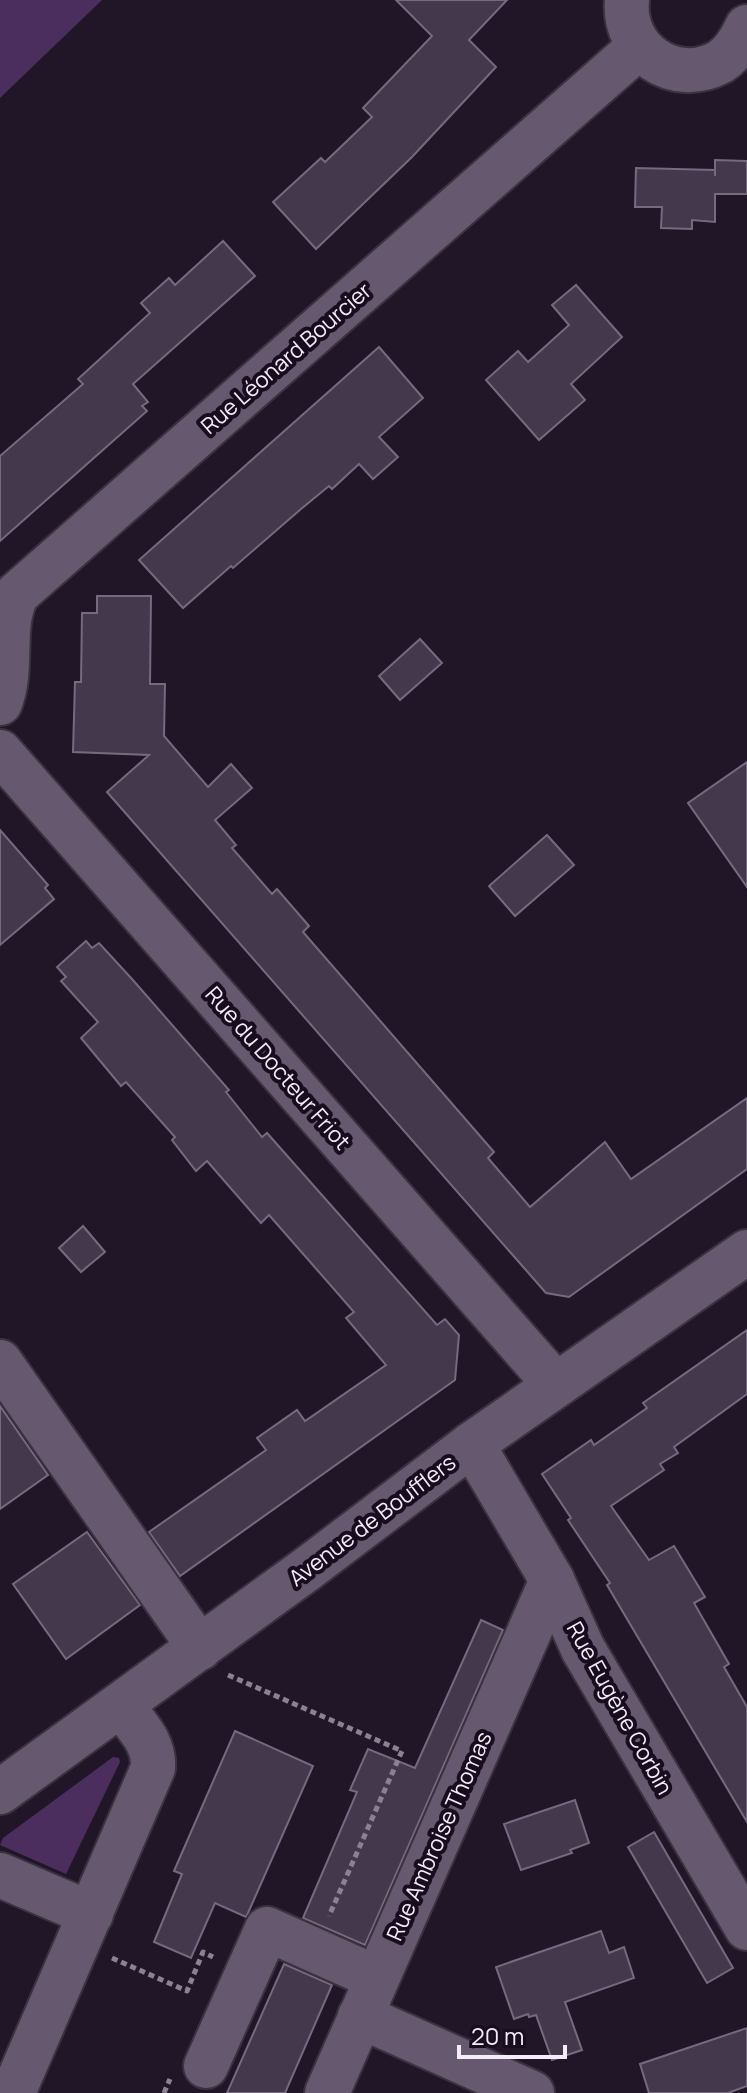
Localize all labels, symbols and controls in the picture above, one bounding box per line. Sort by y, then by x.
street label: Rue Léonard Bourcier [194,276,378,440]
street label: Rue du Docteur Friot [199,980,357,1156]
street label: Avenue de Boufflers [282,1447,462,1593]
street label: Rue Eugène Corbin [560,1616,680,1800]
street label: Rue Ambroise Thomas [379,1727,499,1945]
scale bar [459,2009,565,2059]
text: 20 m [471,2019,524,2052]

